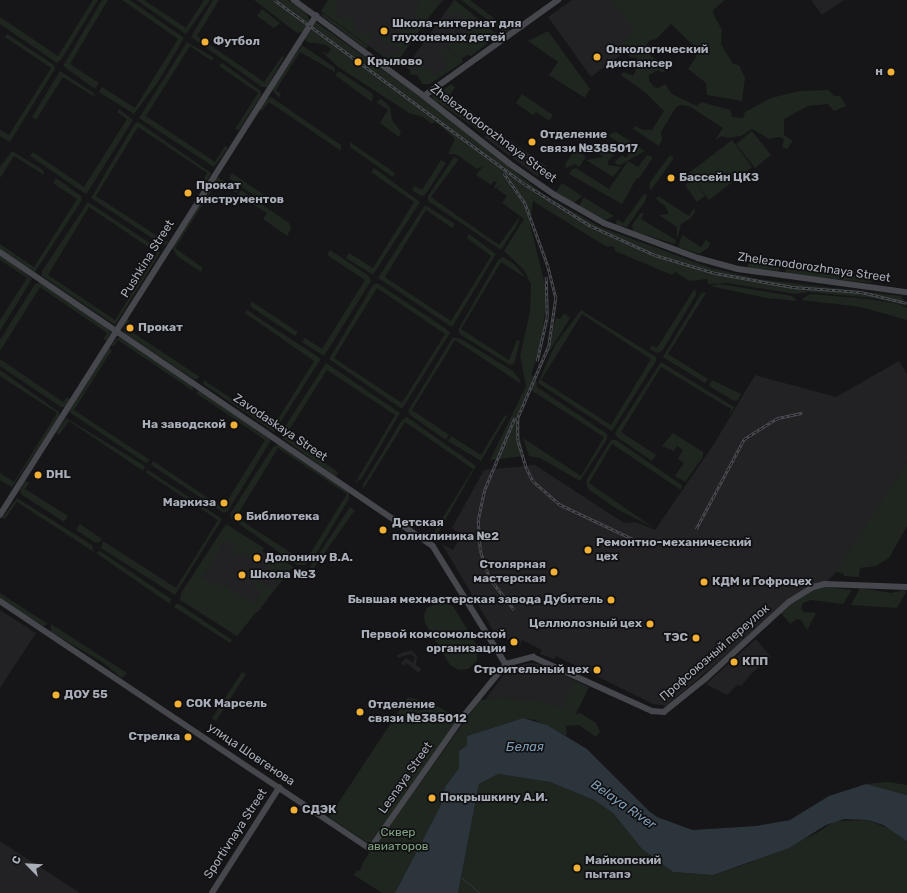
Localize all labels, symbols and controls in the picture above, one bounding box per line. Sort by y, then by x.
place label: Школа-интернат для глухонемых детей [392,17,521,45]
marker: Школа-интернат для глухонемых детей [379,26,389,36]
place label: Футбол [213,35,260,49]
marker: Футбол [200,37,210,47]
place label: Онкологический диспансер [606,43,708,71]
marker: Онкологический диспансер [591,51,603,63]
place label: Крылово [367,55,422,69]
marker: Крылово [352,56,364,68]
place label: н [875,65,883,79]
marker: н [886,67,896,77]
street label: Zheleznodorozhnaya Street [427,82,559,186]
place label: Отделение связи №385017 [540,128,638,156]
marker: Отделение связи №385017 [527,137,537,147]
place label: Бассейн ЦКЗ [679,171,759,185]
marker: Бассейн ЦКЗ [666,173,676,183]
place label: Прокат инструментов [196,179,284,207]
marker: Прокат инструментов [183,188,193,198]
street label: Pushkina Street [118,217,178,301]
street label: Zheleznodorozhnaya Street [737,250,891,286]
place label: Прокат [138,321,183,335]
marker: Прокат [125,323,135,333]
street label: Zavodaskaya Street [230,391,330,465]
place label: На заводской [142,418,226,432]
marker: На заводской [229,420,239,430]
place label: DHL [46,468,71,482]
marker: DHL [33,470,43,480]
place label: Маркиза [163,496,216,510]
marker: Маркиза [219,498,229,508]
place label: Библиотека [246,510,319,524]
marker: Библиотека [233,512,243,522]
place label: Детская поликлиника №2 [392,516,499,544]
marker: Детская поликлиника №2 [377,524,389,536]
place label: Ремонтно-механический цех [596,536,752,564]
marker: Ремонтно-механический цех [583,545,593,555]
place label: Долонину В.А. [265,551,353,565]
marker: Долонину В.А. [252,553,262,563]
place label: Столярная мастерская [473,558,546,586]
marker: Столярная мастерская [549,567,559,577]
place label: Школа №3 [250,568,316,582]
marker: Школа №3 [237,570,247,580]
place label: КДМ и Гофроцех [712,575,812,589]
marker: КДМ и Гофроцех [699,577,709,587]
place label: Бывшая мехмастерская завода Дубитель [348,593,603,607]
marker: Бывшая мехмастерская завода Дубитель [606,595,616,605]
street label: Профсоюзный переулок [657,602,773,704]
place label: Целлюлозный цех [529,617,642,631]
marker: Целлюлозный цех [645,619,655,629]
place label: Первой комсомольской организации [361,628,506,656]
place label: ТЭС [664,631,688,645]
marker: ТЭС [691,633,701,643]
marker: Первой комсомольской организации [509,637,519,647]
place label: КПП [742,655,768,669]
marker: КПП [729,657,739,667]
place label: Строительный цех [474,663,589,677]
marker: Строительный цех [592,665,602,675]
place label: ДОУ 55 [64,688,108,702]
marker: ДОУ 55 [51,690,61,700]
place label: СОК Марсель [186,697,267,711]
place label: Отделение связи №385012 [368,698,467,726]
marker: СОК Марсель [173,699,183,709]
marker: Отделение связи №385012 [355,707,365,717]
street label: улица Шовгенова [205,721,297,789]
place label: Стрелка [129,730,180,744]
marker: Стрелка [183,732,193,742]
water label: Белая [506,739,544,755]
street label: Lesnaya Street [376,740,436,816]
water label: Belaya River [588,777,658,833]
street label: Sportivnaya Street [201,786,271,882]
place label: Покрышкину А.И. [440,791,548,805]
marker: Покрышкину А.И. [427,793,437,803]
place label: СДЭК [302,803,337,817]
marker: СДЭК [289,805,299,815]
park label: Сквер авиаторов [367,826,429,854]
north arrow [8,845,48,885]
text: С [9,854,24,866]
place label: Майкопский пытапэ [585,854,661,882]
marker: Майкопский пытапэ [572,863,582,873]

